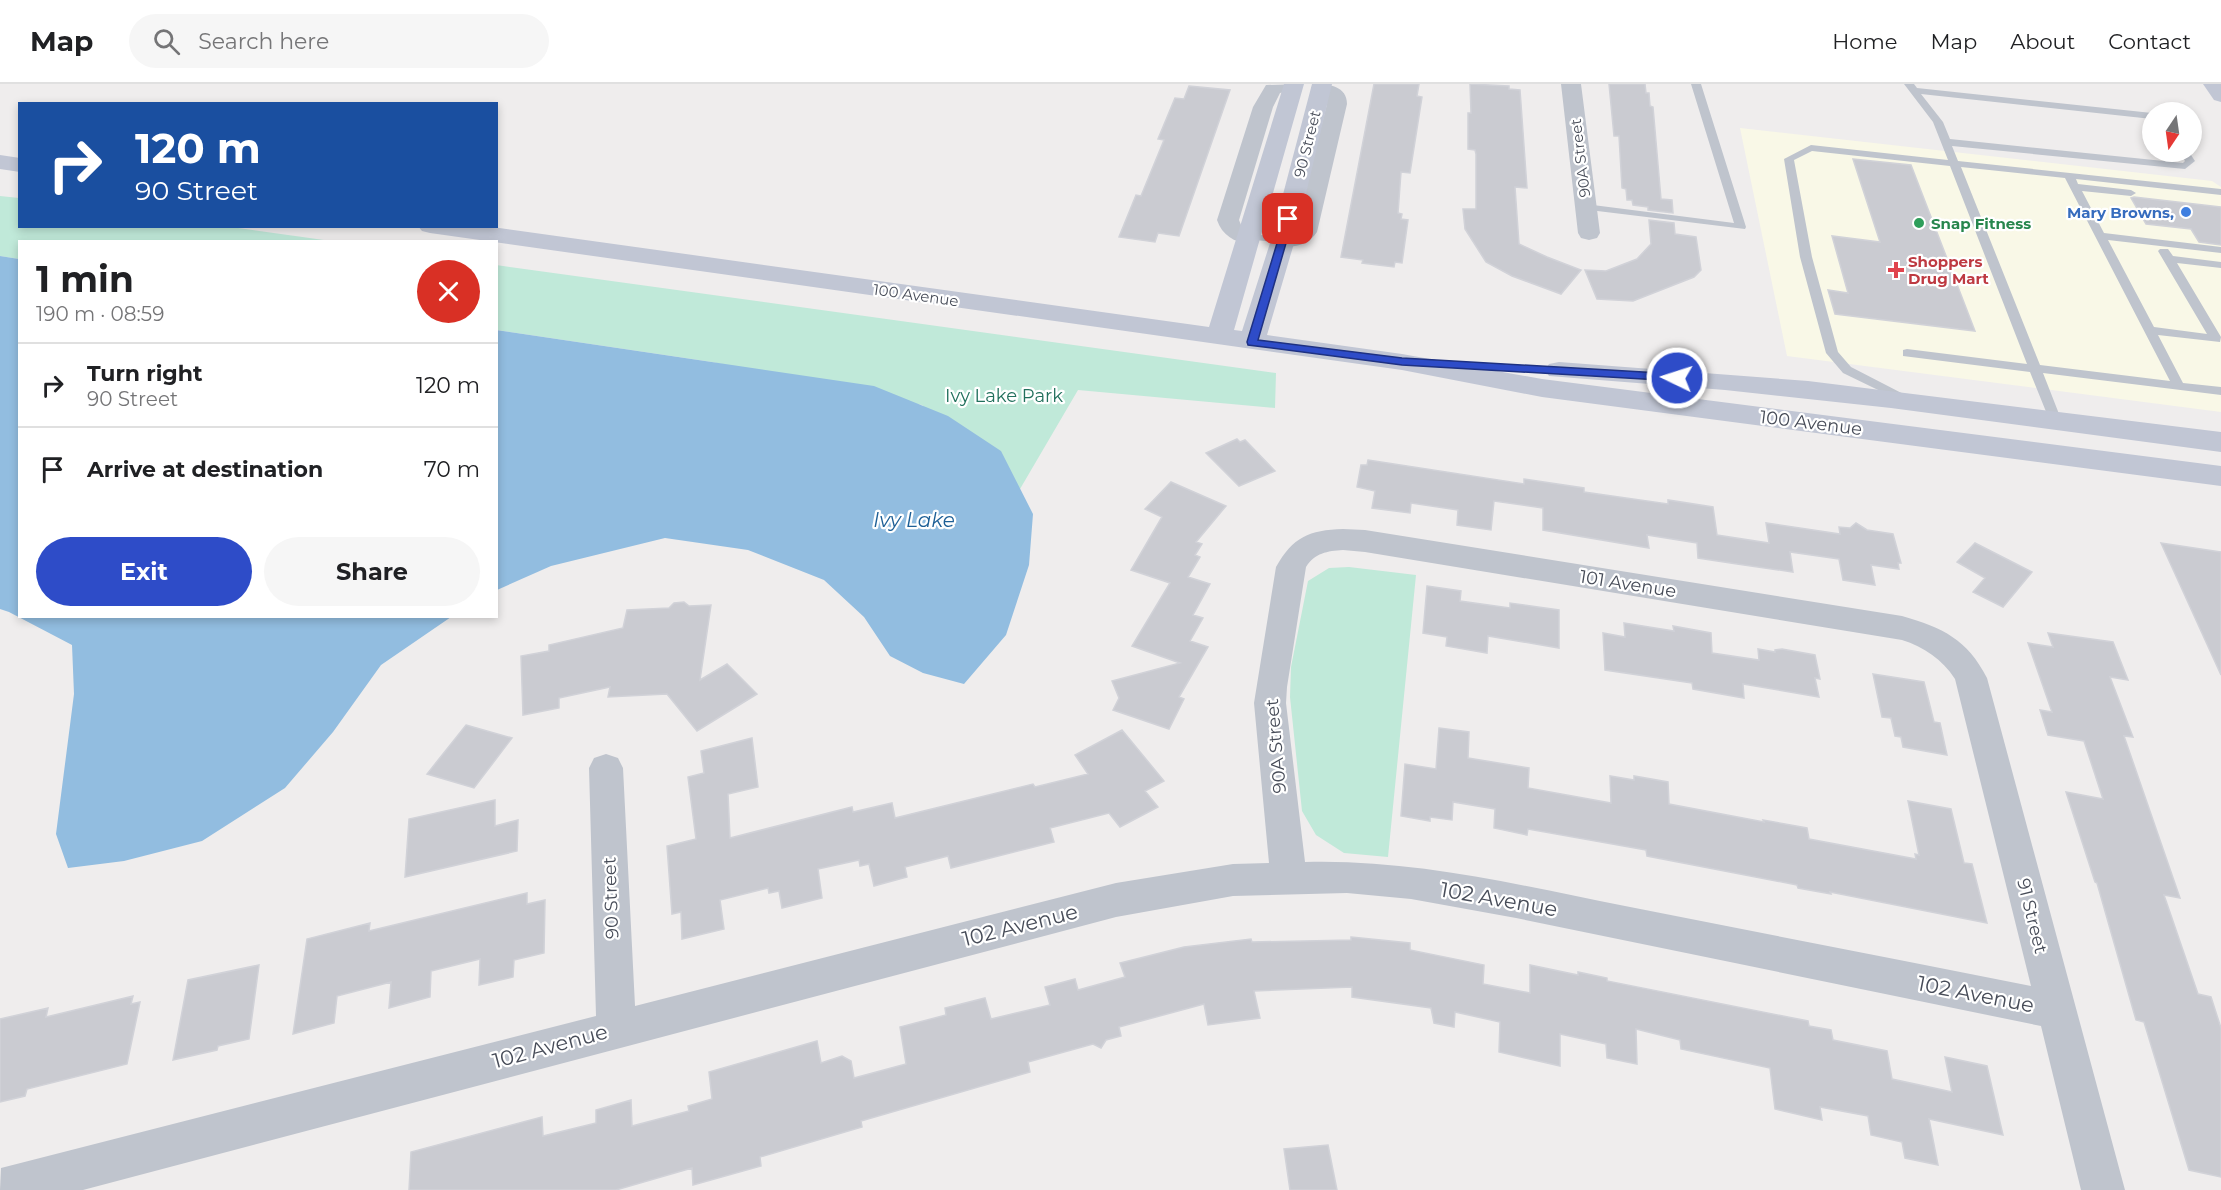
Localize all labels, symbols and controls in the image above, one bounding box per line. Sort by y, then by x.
search box [129,14,549,68]
text: Map [30,24,93,58]
icon: search [150,25,183,58]
text: Search here [198,28,329,55]
text: Home [1832,29,1897,54]
text: Map [1930,29,1977,54]
text: About [2010,29,2075,54]
text: Contact [2108,29,2191,54]
north arrow [2142,102,2202,162]
map controls [2142,102,2202,162]
street label: 90 Street [1290,109,1324,179]
street label: 90A Street [1566,118,1594,198]
text: 120 m [135,122,261,174]
icon: right [36,126,114,204]
text: 90 Street [135,174,258,207]
pin [1262,193,1313,244]
icon: arrive [1271,202,1304,235]
place label: Mary Browns, [2067,203,2174,222]
marker: Mary Browns, [2179,205,2193,219]
place label: Snap Fitness [1931,214,2031,233]
marker: Snap Fitness [1912,216,1926,230]
place label: Shoppers Drug Mart [1908,252,1989,288]
text: 1 min [36,257,134,301]
button: close [417,260,480,323]
marker: Shoppers Drug Mart [1889,263,1903,277]
street label: 100 Avenue [872,280,960,310]
text: 190 m · 08:59 [36,302,164,326]
position arrow [1645,346,1709,410]
text: Turn right [87,360,202,387]
icon: right [36,369,69,402]
text: 120 m [416,372,480,399]
park label: Ivy Lake Park [945,385,1063,407]
text: 90 Street [87,387,178,411]
street label: 100 Avenue [1759,406,1864,440]
icon: arrive [36,453,69,486]
text: Arrive at destination [87,456,323,483]
text: 70 m [424,456,480,483]
water label: Ivy Lake [873,508,955,532]
button: Exit [36,537,252,606]
button: Share [264,537,480,606]
street label: 101 Avenue [1578,566,1678,603]
street label: 90A Street [1261,698,1291,794]
street label: 90 Street [599,857,623,939]
street label: 102 Avenue [1439,876,1559,922]
street label: 91 Street [2012,876,2052,956]
street label: 102 Avenue [960,899,1080,951]
street label: 102 Avenue [1916,970,2036,1018]
street label: 102 Avenue [490,1019,610,1073]

